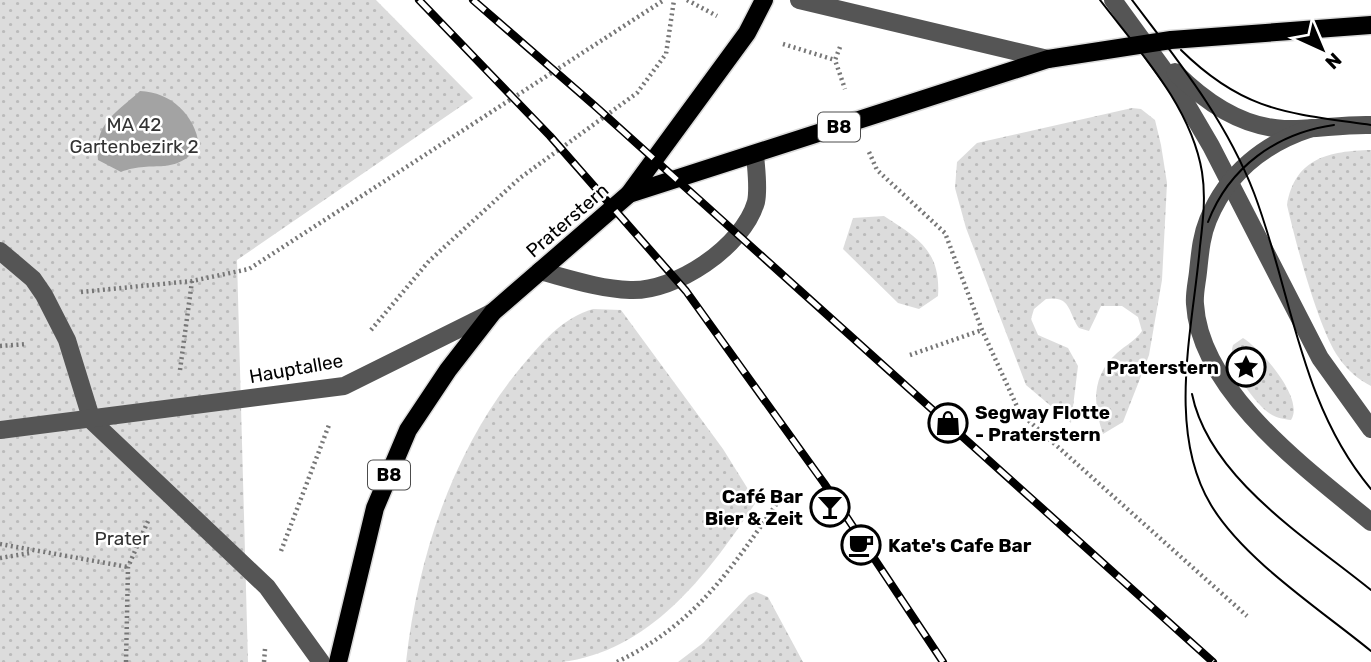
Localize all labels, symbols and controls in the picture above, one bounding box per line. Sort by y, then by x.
north arrow [1287,14,1357,84]
text: N [1321,48,1346,74]
road number: B8 [818,112,860,142]
park label: MA 42 Gartenbezirk 2 [69,113,199,158]
street label: Praterstern [522,178,613,262]
place icon: Praterstern [1225,346,1267,388]
street label: Hauptallee [247,349,345,388]
place label: Praterstern [1106,356,1219,379]
place label: Segway Flotte - Praterstern [975,401,1110,446]
shop icon: Segway Flotte - Praterstern [927,402,969,444]
road number: B8 [368,461,410,490]
place label: Café Bar Bier & Zeit [705,485,803,530]
bar icon: Café Bar Bier & Zeit [809,486,851,528]
cafe icon: Kate's Cafe Bar [840,524,882,566]
park label: Prater [95,527,150,550]
place label: Kate's Cafe Bar [888,534,1032,557]

